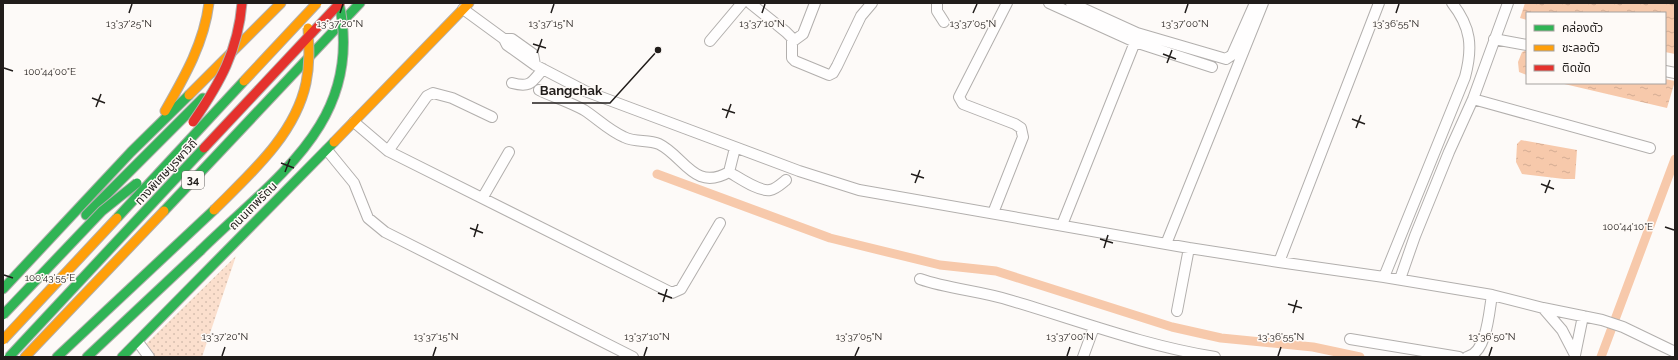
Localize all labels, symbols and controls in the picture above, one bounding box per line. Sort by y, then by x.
legend [1526,12,1666,84]
text: 13°37'25"N [106,18,152,29]
text: 13°37'20"N [317,18,363,29]
text: 13°37'15"N [529,18,573,29]
text: 13°37'10"N [739,18,785,29]
text: 13°37'05"N [950,18,996,29]
text: 13°37'00"N [1161,18,1209,29]
text: 13°36'55"N [1373,18,1419,29]
text: คล่องตัว [1562,21,1603,35]
text: ชะลอตัว [1562,41,1600,55]
text: ติดขัด [1562,61,1591,75]
text: 100°44'00"E [24,66,76,77]
callout: Bangchak [532,78,610,103]
text: Bangchak [540,83,603,98]
street label: ทางพิเศษบูรพาวิถี [132,136,200,208]
road number: 34 [182,171,204,189]
street label: ถนนเทพรัตน [226,179,280,233]
text: 100°44'10"E [1603,221,1653,232]
text: 100°43'55"E [25,272,75,283]
text: 13°37'20"N [202,331,248,342]
text: 13°37'15"N [414,331,458,342]
text: 13°37'10"N [624,331,670,342]
text: 13°37'05"N [836,331,882,342]
text: 13°37'00"N [1046,331,1094,342]
text: 13°36'55"N [1258,331,1304,342]
text: 13°36'50"N [1468,331,1516,342]

